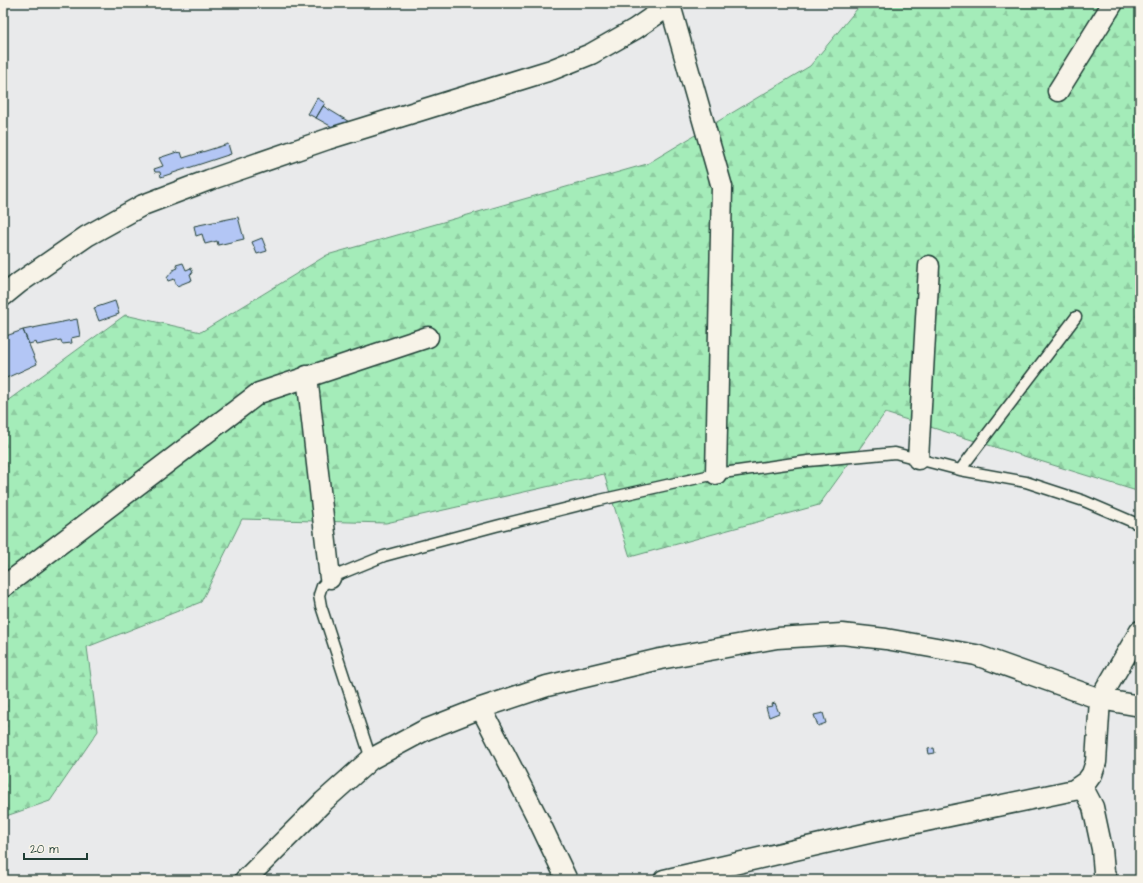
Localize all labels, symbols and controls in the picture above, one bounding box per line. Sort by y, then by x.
scale bar [24,835,87,861]
text: 20 m [30,841,59,858]

